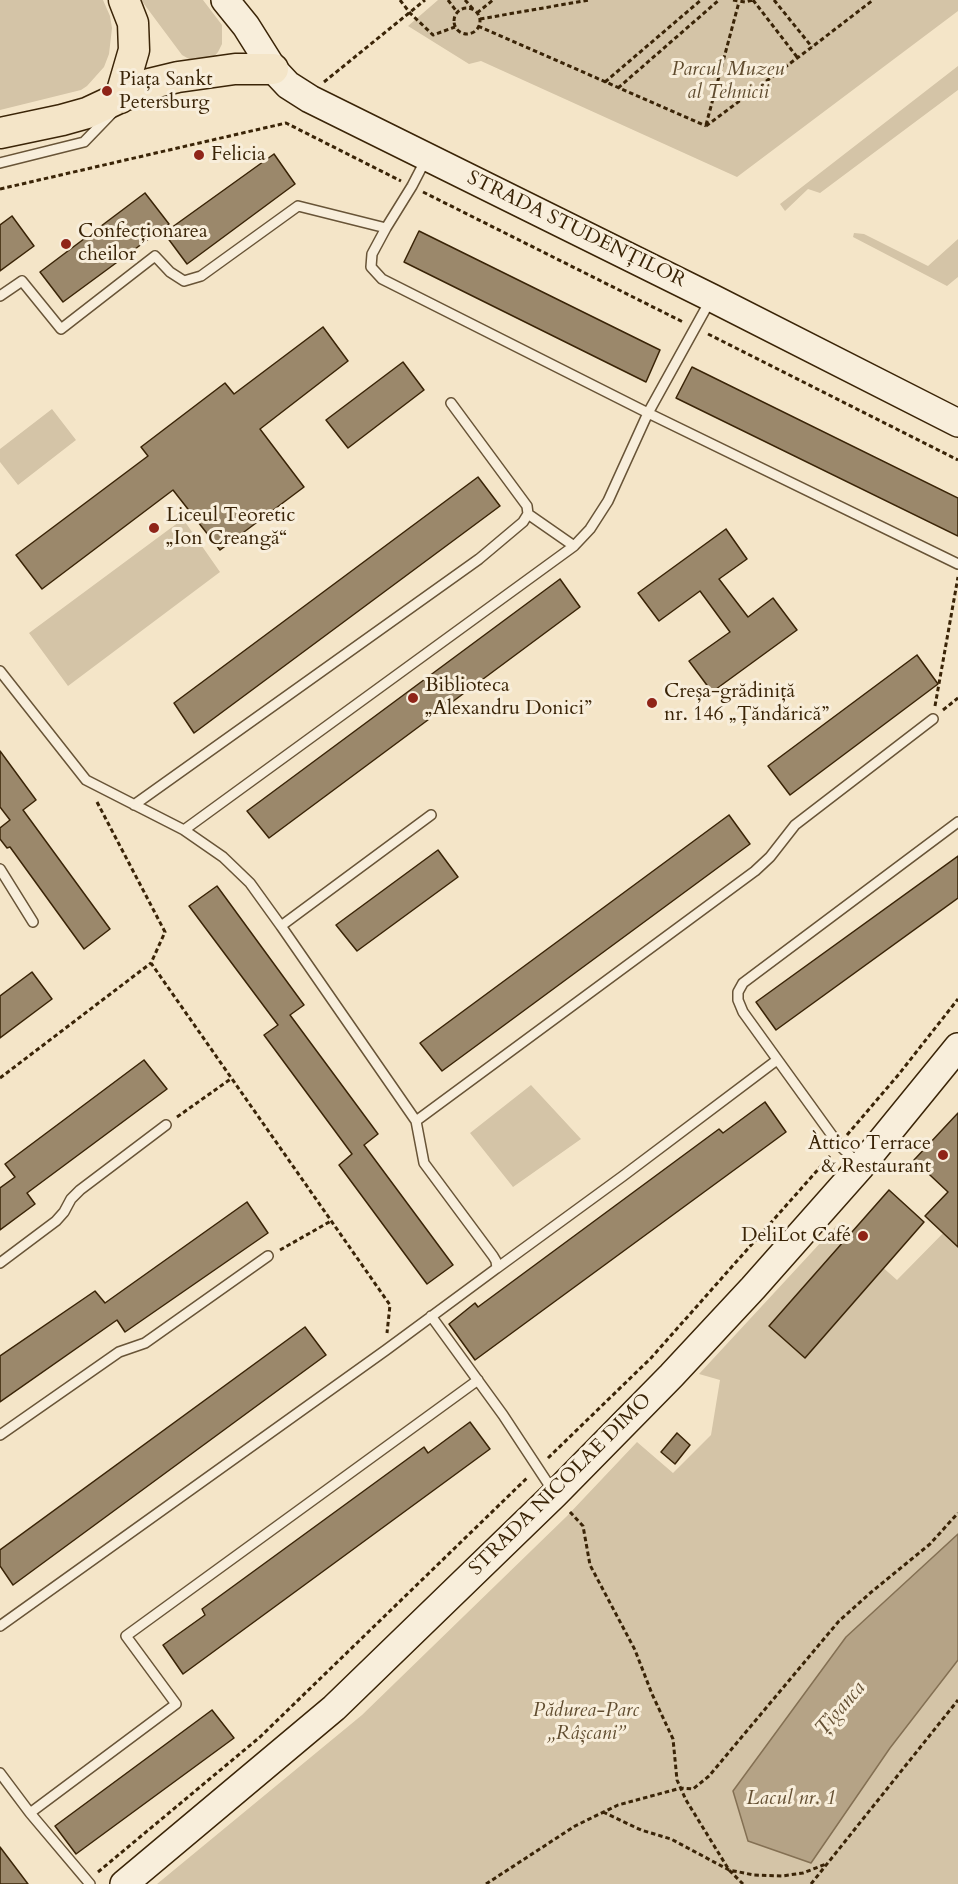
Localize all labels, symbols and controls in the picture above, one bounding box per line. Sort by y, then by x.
park label: Parcul Muzeu al Tehnicii [671,58,785,105]
place label: Piața Sankt Petersburg [119,68,212,115]
marker: Piața Sankt Petersburg [100,84,114,98]
place label: Felicia [211,143,266,167]
marker: Felicia [192,148,206,162]
street label: STRADA STUDENȚILOR [463,167,689,293]
place label: Confecționarea cheilor [78,220,208,267]
marker: Confecționarea cheilor [59,237,73,251]
place label: Liceul Teoretic „Ion Creangă“ [166,504,295,551]
marker: Liceul Teoretic „Ion Creangă“ [147,521,161,535]
place label: Biblioteca „Alexandru Donici” [425,674,592,721]
place label: Creșa-grădiniță nr. 146 „Țăndărică” [664,680,829,727]
marker: Biblioteca „Alexandru Donici” [406,691,420,705]
marker: Creșa-grădiniță nr. 146 „Țăndărică” [645,696,659,710]
place label: Àttico Terrace & Restaurant [808,1132,931,1179]
marker: Àttico Terrace & Restaurant [936,1148,950,1162]
place label: DeliLot Café [741,1224,851,1248]
marker: DeliLot Café [856,1229,870,1243]
street label: STRADA NICOLAE DIMO [465,1389,657,1581]
water label: Țîganca [811,1677,871,1741]
park label: Pădurea-Parc „Râșcani” [533,1699,639,1746]
water label: Lacul nr. 1 [746,1786,836,1812]

